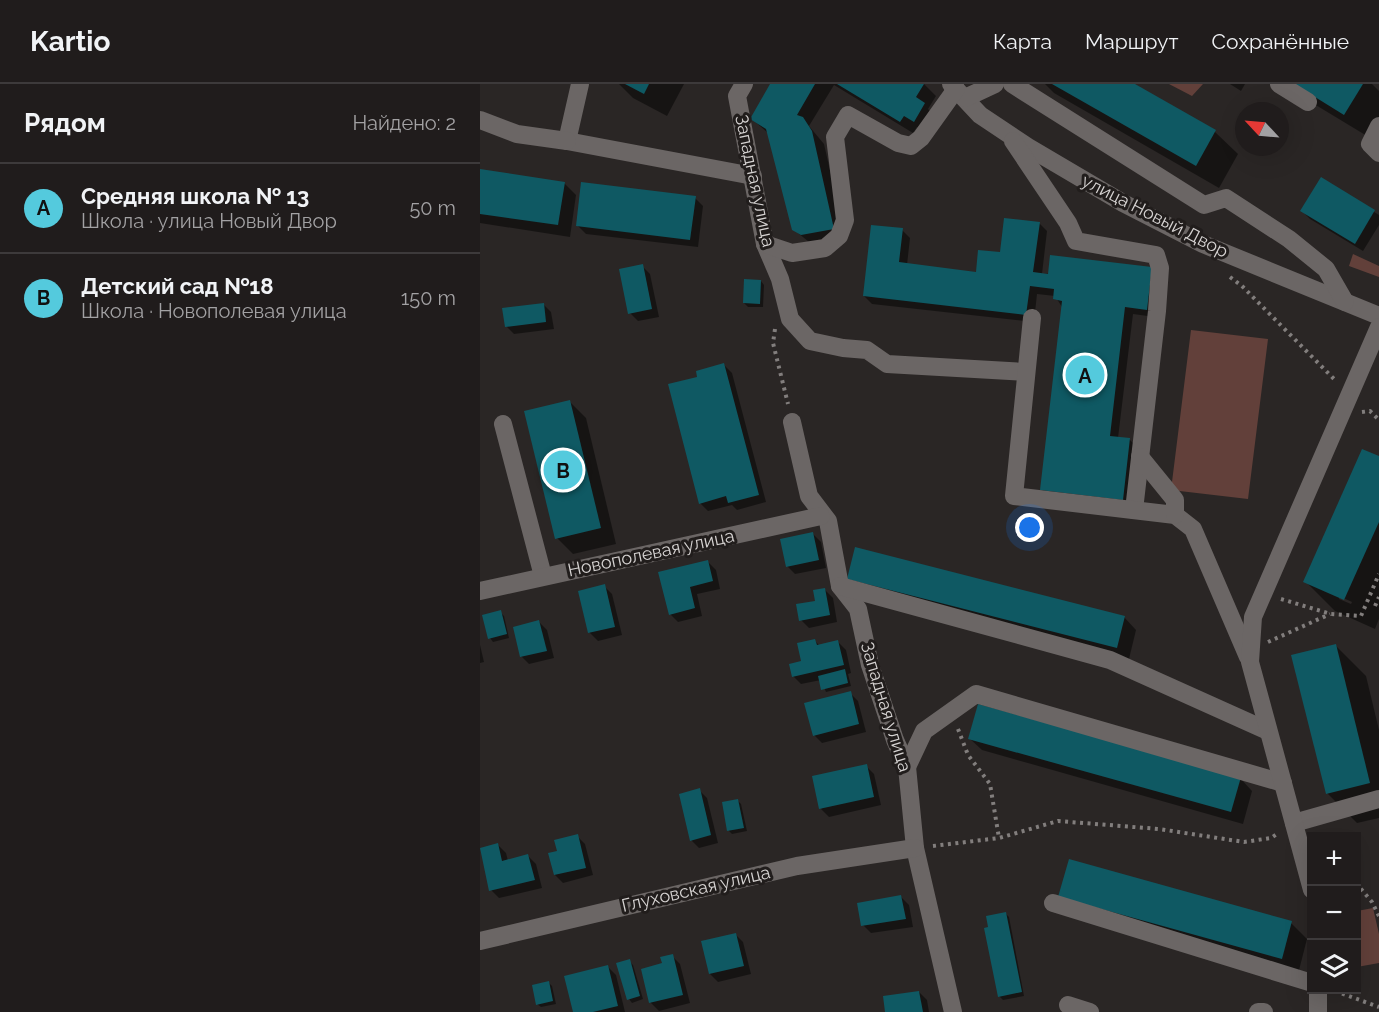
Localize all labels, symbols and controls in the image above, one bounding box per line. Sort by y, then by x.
text: Kartio [30,25,110,58]
text: Карта [993,29,1052,54]
text: Маршрут [1085,29,1178,54]
text: Сохранённые [1211,29,1349,54]
north arrow [1235,102,1289,156]
text: Рядом [24,108,106,138]
text: Найдено: 2 [352,111,456,135]
street label: Западная улица [731,113,780,249]
street label: улица Новый Двор [1079,170,1232,262]
text: Средняя школа № 13 [81,183,309,209]
text: A [37,196,50,220]
text: 50 m [409,196,456,220]
text: Школа · улица Новый Двор [81,209,337,233]
text: Детский сад №18 [81,273,273,299]
text: B [37,286,50,310]
text: 150 m [401,286,456,310]
text: Школа · Новополевая улица [81,299,347,323]
pin: A [1066,352,1104,398]
pin: B [544,448,583,492]
your location [1015,513,1044,542]
street label: Новополевая улица [566,525,736,580]
street label: Западная улица [857,639,916,774]
map controls [1307,832,1361,994]
button: + [1307,832,1361,886]
street label: Глуховская улица [619,861,772,916]
button: − [1307,886,1361,940]
button: layers [1307,940,1361,994]

